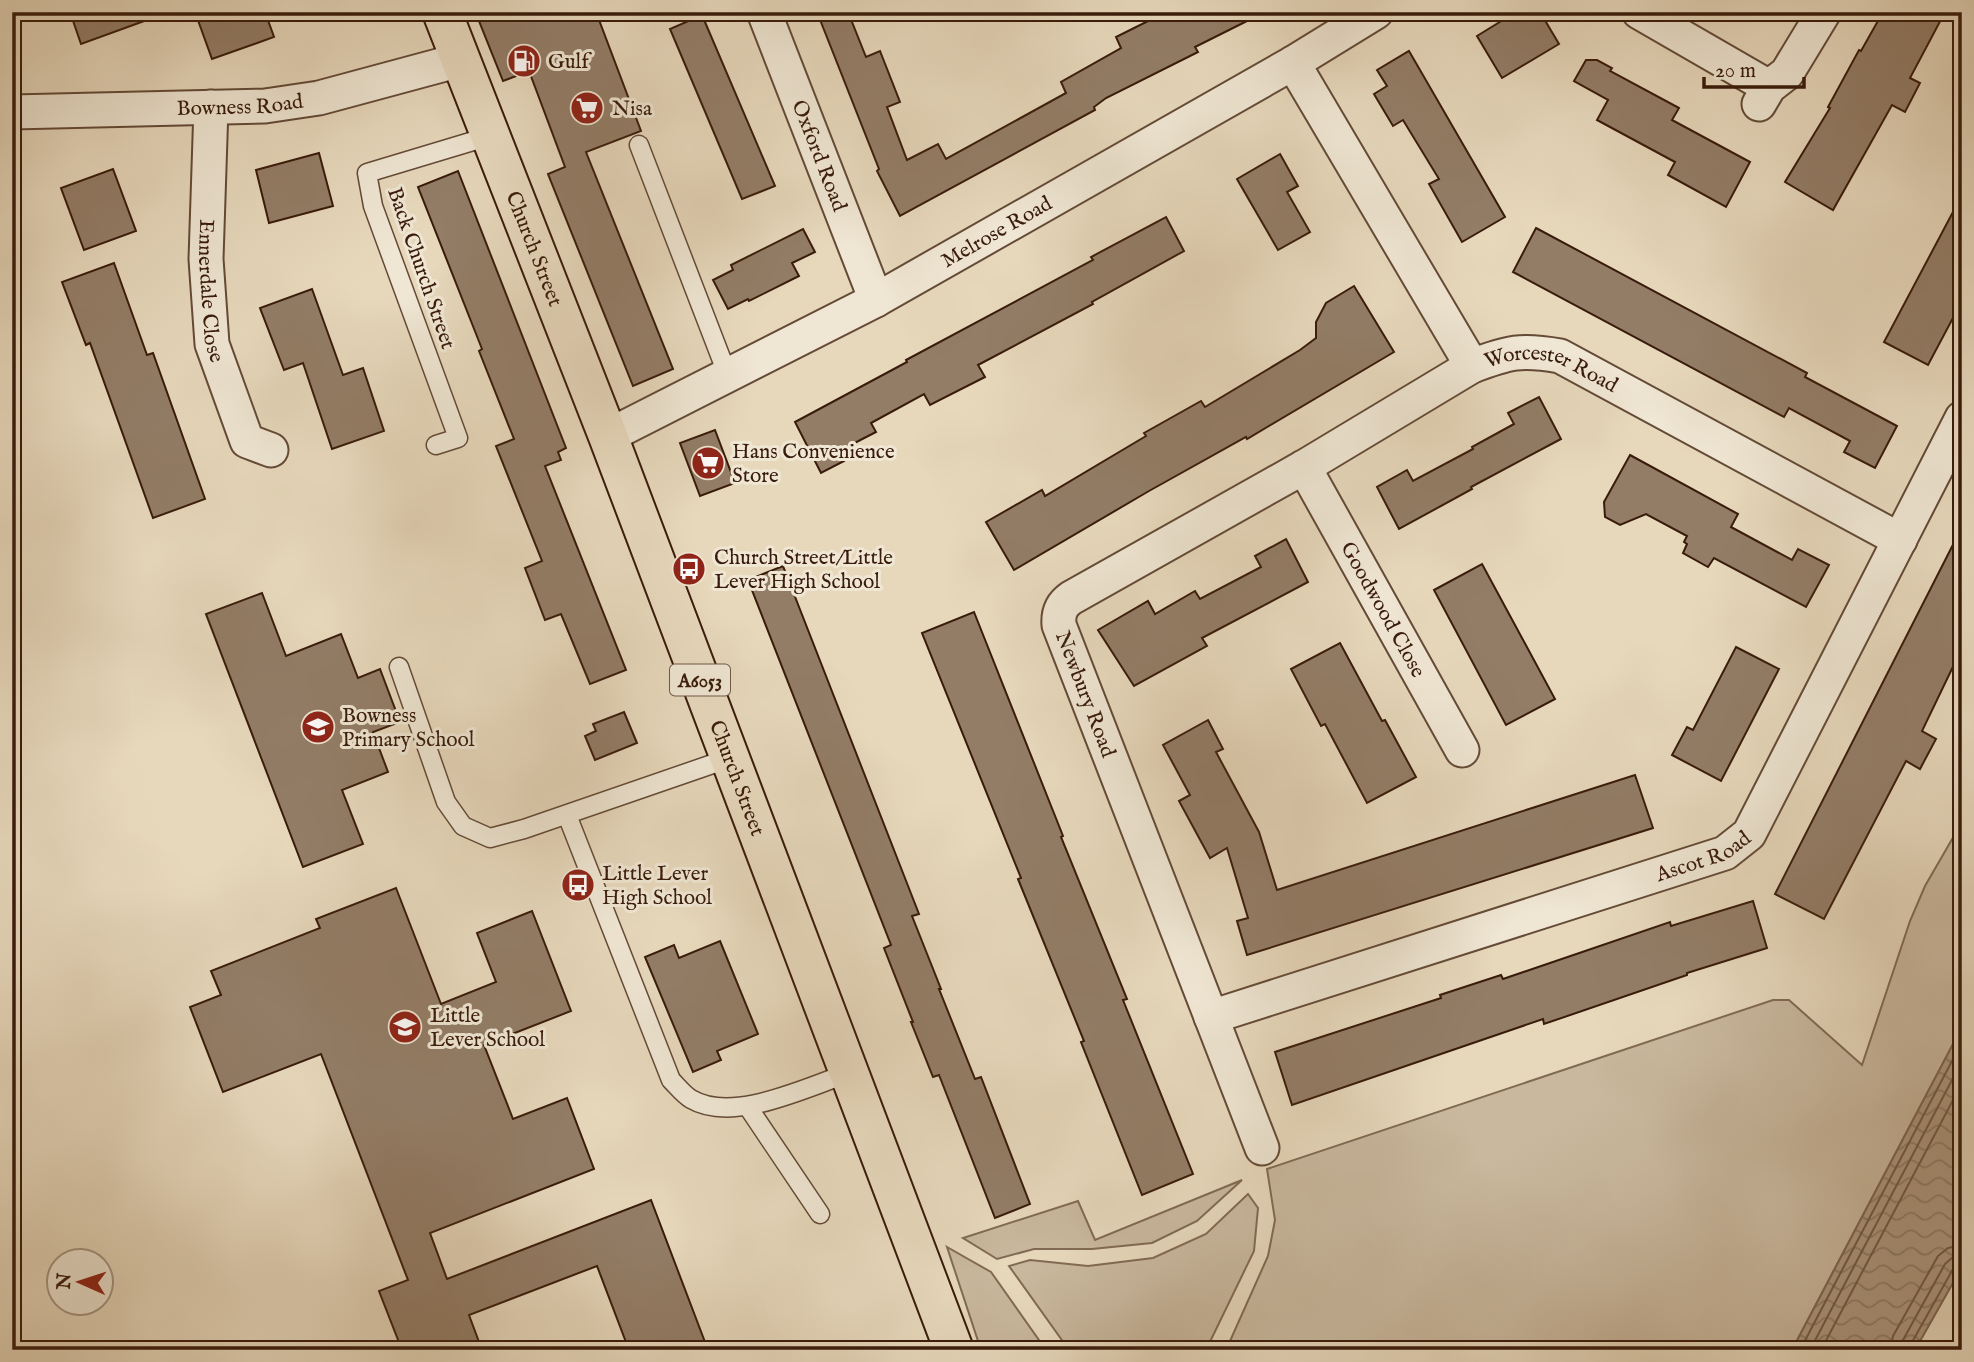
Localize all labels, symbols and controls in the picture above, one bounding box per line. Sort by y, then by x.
fuel station icon: Gulf [505,42,543,80]
scale bar [1704,46,1804,90]
place label: Gulf [548,49,592,76]
text: 20 m [1715,58,1756,85]
street label: Bowness Road [176,88,306,123]
supermarket icon: Nisa [568,89,606,127]
place label: Nisa [612,96,653,123]
street label: Oxford Road [785,96,853,216]
street label: Back Church Street [380,184,461,353]
street label: Church Street [498,187,568,311]
street label: Melrose Road [937,190,1058,275]
street label: Ennerdale Close [191,219,230,367]
street label: Worcester Road [1481,340,1623,400]
place label: Hans Convenience Store [732,439,895,490]
supermarket icon: Hans Convenience Store [689,444,727,482]
street label: Goodwood Close [1333,537,1431,683]
place label: Church Street/Little Lever High School [714,545,893,596]
bus stop icon: Church Street/Little Lever High School [670,550,708,588]
street label: Newbury Road [1048,628,1121,762]
road number: A6053 [670,664,730,695]
place label: Bowness Primary School [342,703,475,754]
school or university icon: Bowness Primary School [299,708,337,746]
street label: Church Street [702,717,770,840]
street label: Ascot Road [1652,825,1758,890]
place label: Little Lever High School [602,861,712,912]
bus stop icon: Little Lever High School [559,866,597,904]
place label: Little Lever School [430,1003,545,1054]
school or university icon: Little Lever School [386,1008,424,1046]
north arrow [46,1246,116,1316]
text: N [53,1272,77,1291]

